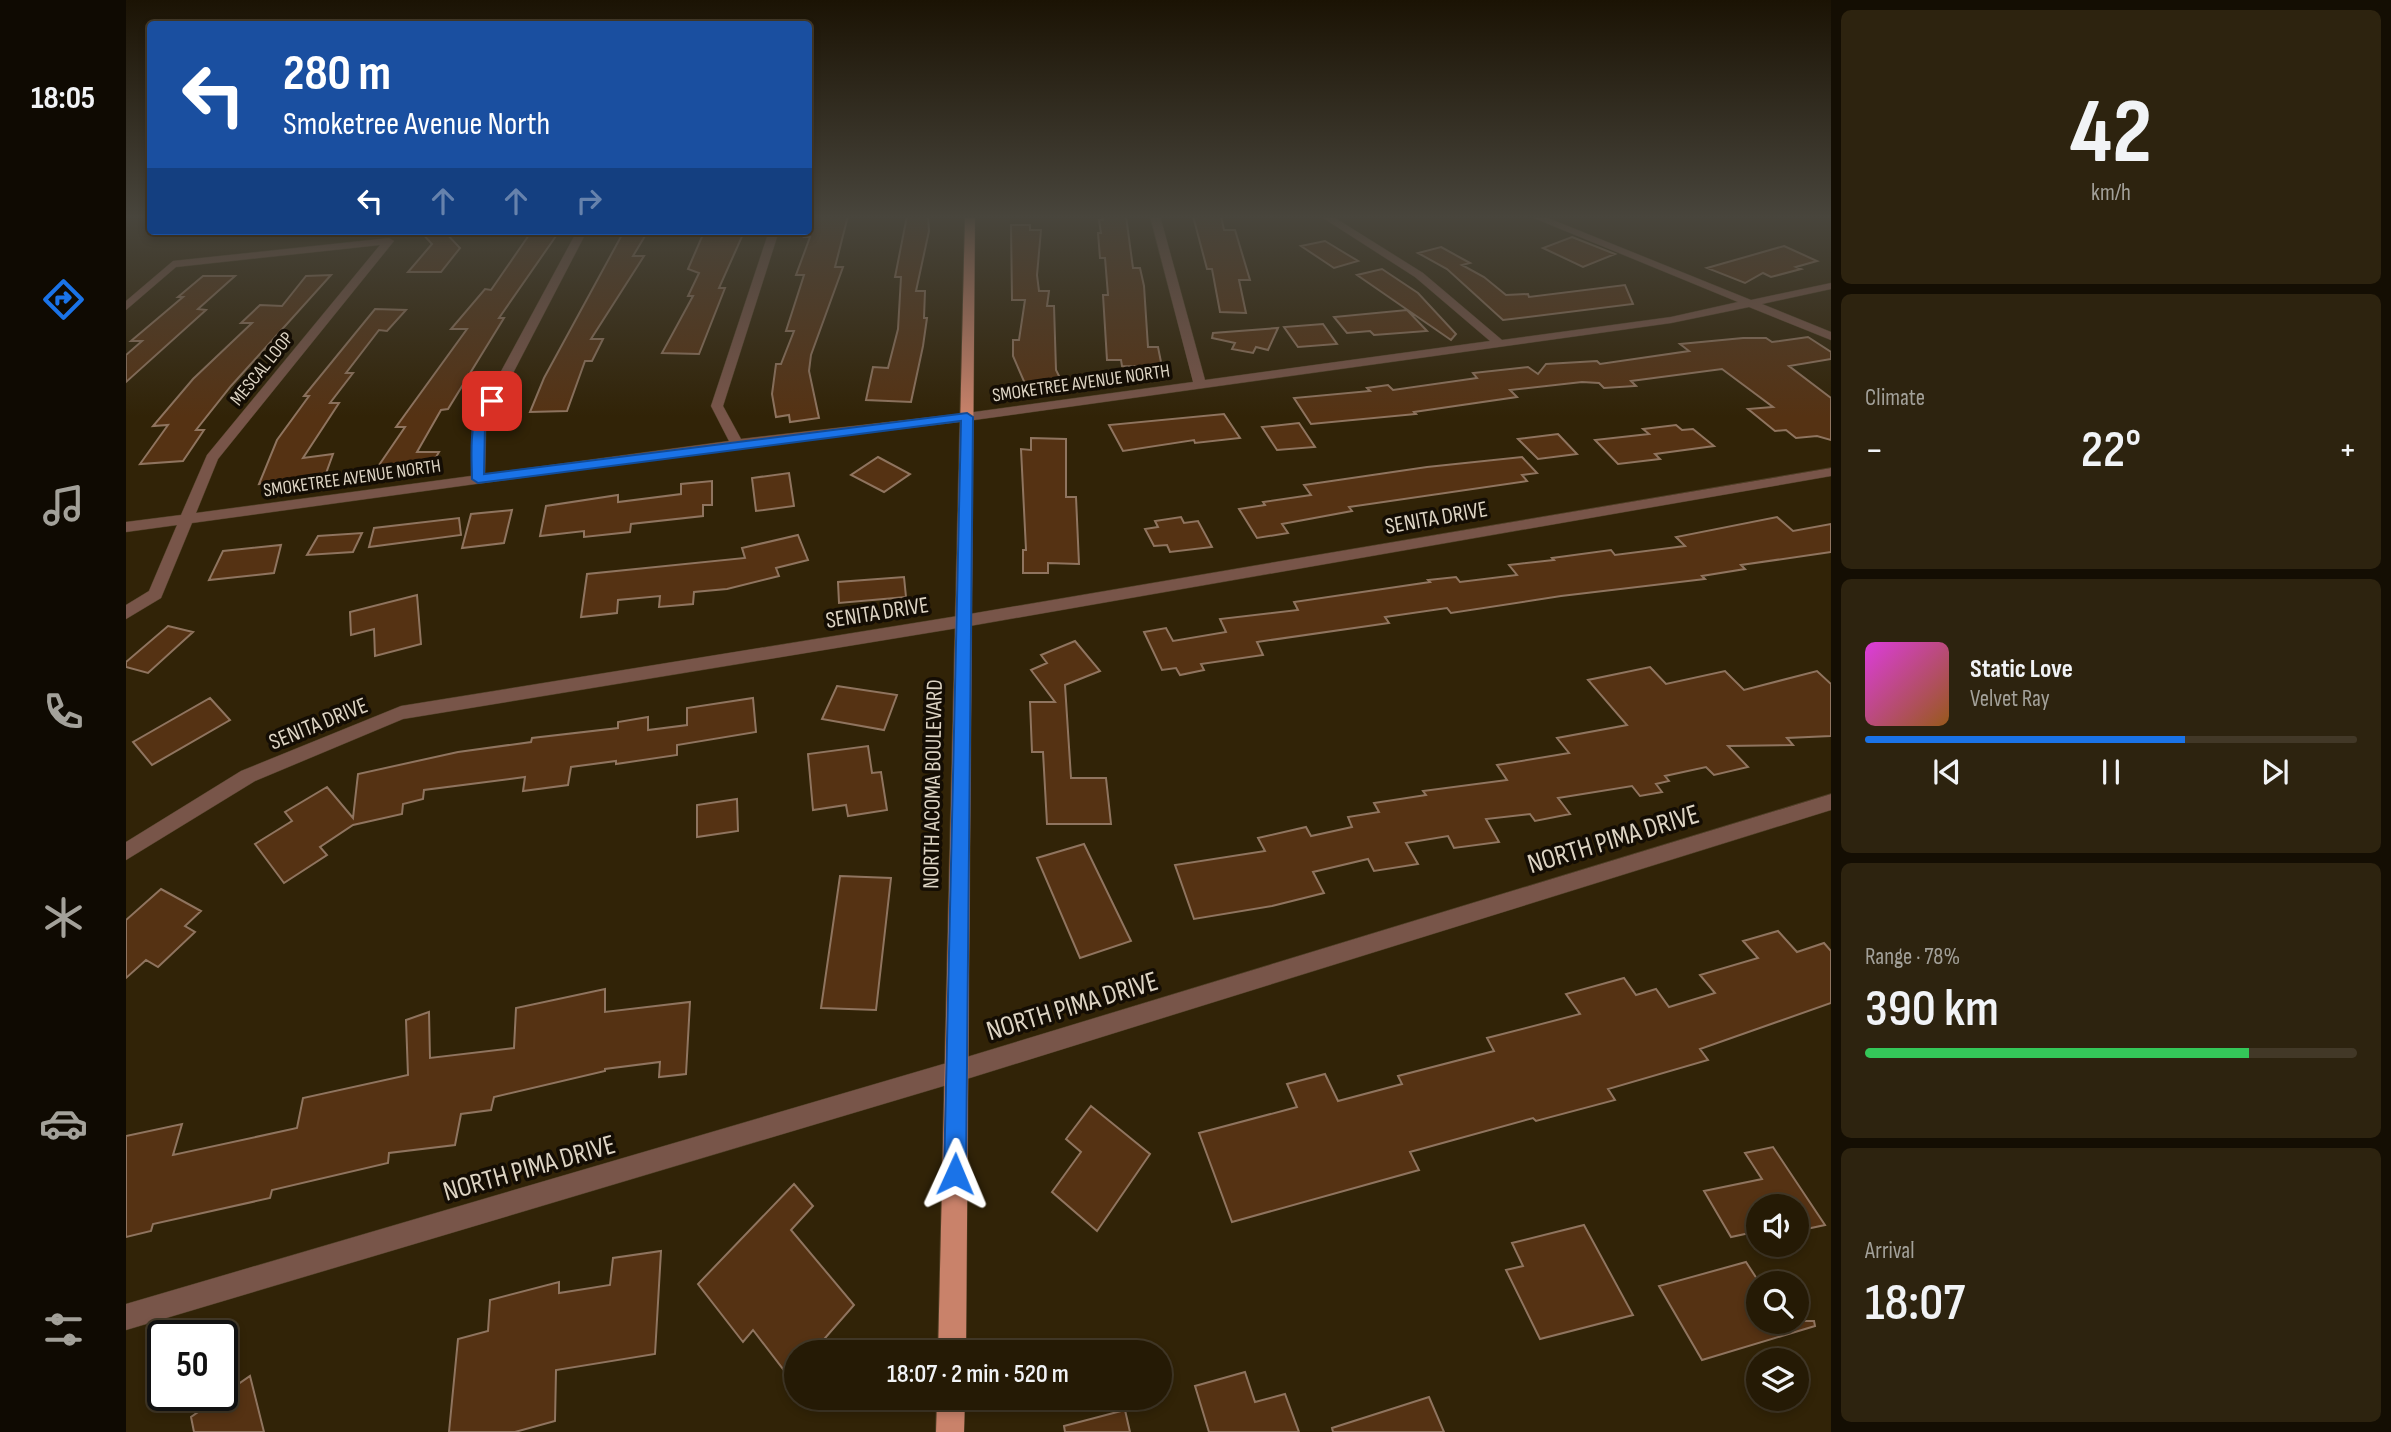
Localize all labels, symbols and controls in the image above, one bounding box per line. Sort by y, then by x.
text: 280 m [283,45,391,104]
icon: left [168,49,259,140]
text: 18:05 [31,79,95,118]
text: 42 [2070,79,2152,188]
text: Smoketree Avenue North [283,105,550,144]
text: km/h [2091,179,2131,207]
icon: left [351,182,389,220]
icon: ahead [424,182,462,220]
icon: ahead [497,182,535,220]
icon: right [570,182,608,220]
icon: directions [39,275,88,324]
street label: MESCAL LOOP [226,327,299,410]
street label: SMOKETREE AVENUE NORTH [991,360,1172,407]
pin [462,371,522,431]
icon: arrive [473,382,511,420]
text: Climate [1865,384,1925,412]
text: 22° [2081,419,2141,482]
text: − [1865,428,1884,473]
text: + [2338,428,2357,473]
street label: SMOKETREE AVENUE NORTH [262,455,443,502]
icon: music [39,481,88,530]
street label: SENITA DRIVE [1383,495,1490,541]
street label: SENITA DRIVE [824,591,931,635]
text: Static Love [1970,654,2073,685]
street label: NORTH ACOMA BOULEVARD [917,679,949,889]
text: Velvet Ray [1970,685,2050,713]
icon: phone [39,687,88,736]
street label: SENITA DRIVE [265,691,372,756]
icon: previous [1928,753,1966,791]
icon: pause [2092,753,2130,791]
icon: next [2256,753,2294,791]
street label: NORTH PIMA DRIVE [1524,798,1703,881]
icon: climate [39,893,88,942]
text: Range · 78% [1865,943,1960,971]
street label: NORTH PIMA DRIVE [983,965,1162,1048]
text: 390 km [1865,978,1999,1041]
icon: car [39,1099,88,1148]
street label: NORTH PIMA DRIVE [439,1128,619,1209]
position arrow [918,1137,992,1211]
map controls [1746,1194,1809,1411]
button: sound [1746,1194,1809,1257]
text: Arrival [1865,1237,1914,1265]
button: search [1746,1271,1809,1334]
text: 18:07 [1865,1272,1965,1335]
icon: filters [39,1305,88,1354]
speed limit sign: 50 [147,1320,238,1411]
button: layers [1746,1348,1809,1411]
text: 18:07 · 2 min · 520 m [887,1359,1069,1390]

